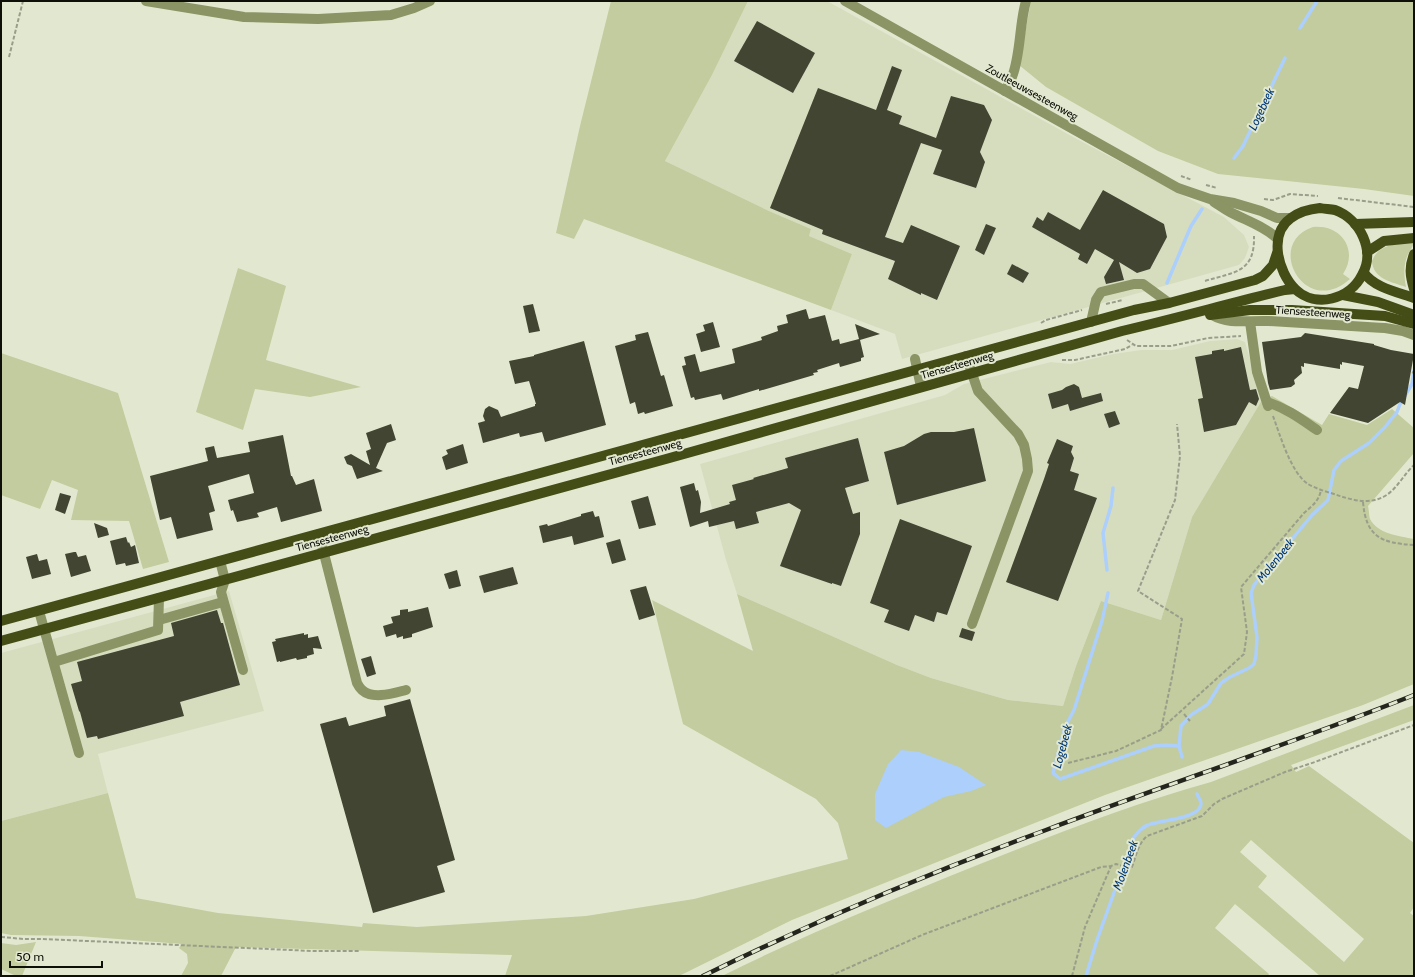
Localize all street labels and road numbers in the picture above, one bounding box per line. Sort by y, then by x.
street label: Zoutleeuwsesteenweg [983,61,1081,123]
street label: Tiensesteenweg [1275,302,1351,322]
street label: Tiensesteenweg [919,348,995,382]
street label: Tiensesteenweg [607,435,683,468]
street label: Tiensesteenweg [294,521,370,554]

